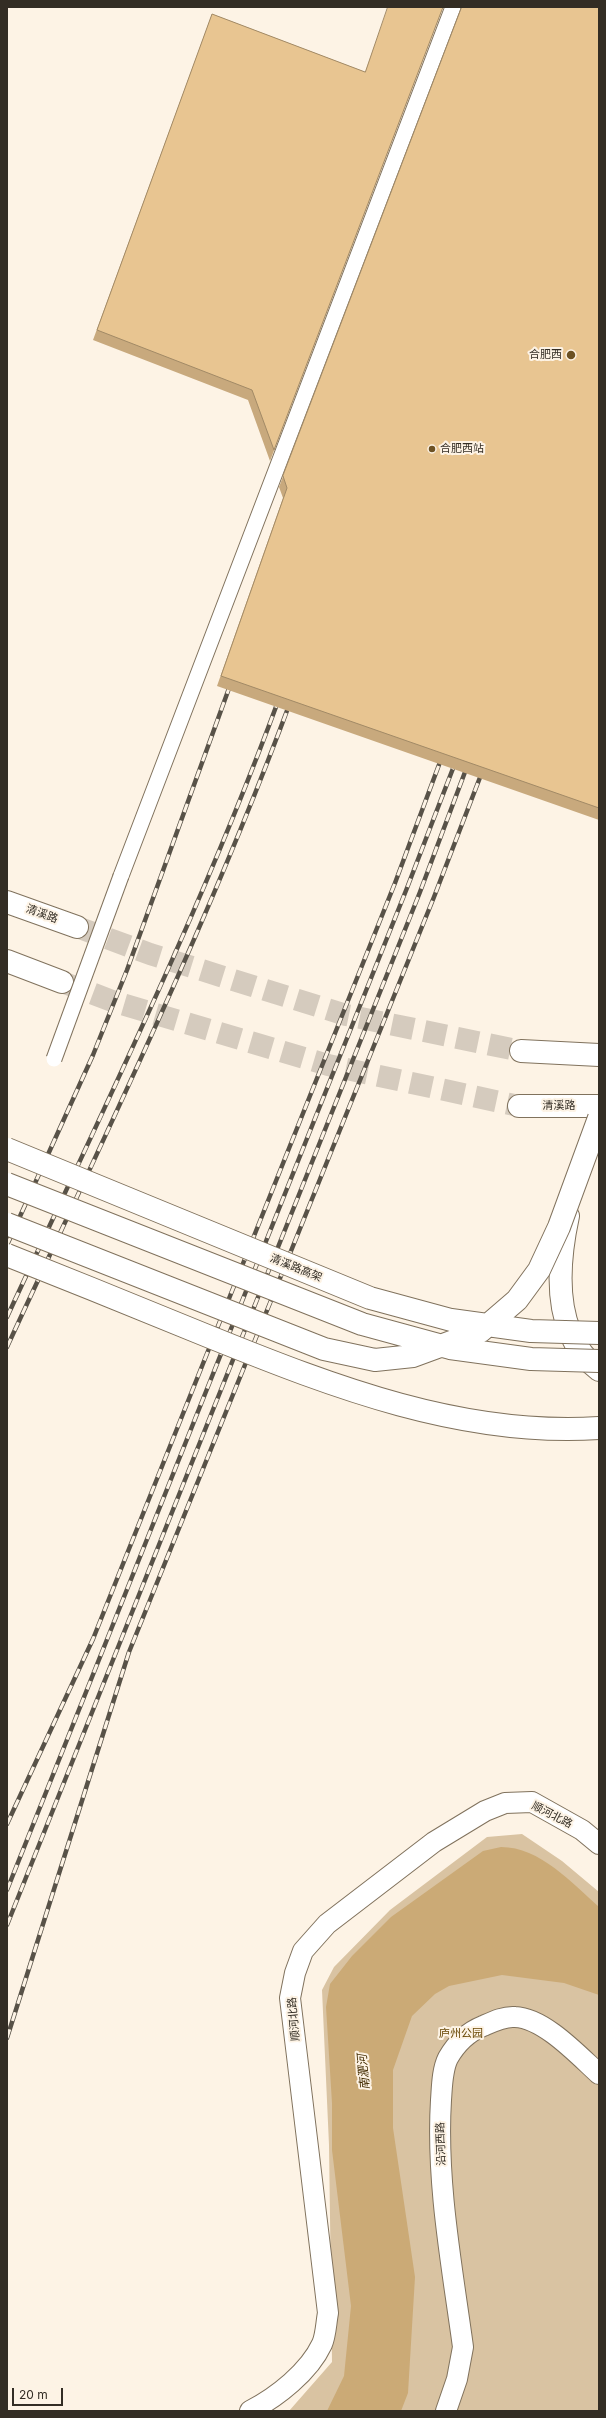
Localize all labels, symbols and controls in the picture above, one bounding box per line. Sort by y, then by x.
place label: 合肥西 [529,348,562,362]
marker: 合肥西 [565,349,577,361]
place label: 合肥西站 [440,442,484,456]
marker: 合肥西站 [427,444,437,454]
street label: 清溪路 [24,902,60,926]
street label: 清溪路 [543,1099,575,1113]
street label: 清溪路高架 [268,1252,324,1284]
street label: 顺河北路 [529,1799,575,1831]
street label: 顺河北路 [286,1997,302,2041]
park label: 庐州公园 [439,2027,483,2041]
water label: 南淝河 [355,2053,373,2091]
street label: 沿河西路 [434,2122,448,2166]
scale bar [14,2380,65,2406]
text: 20 m [19,2387,48,2402]

